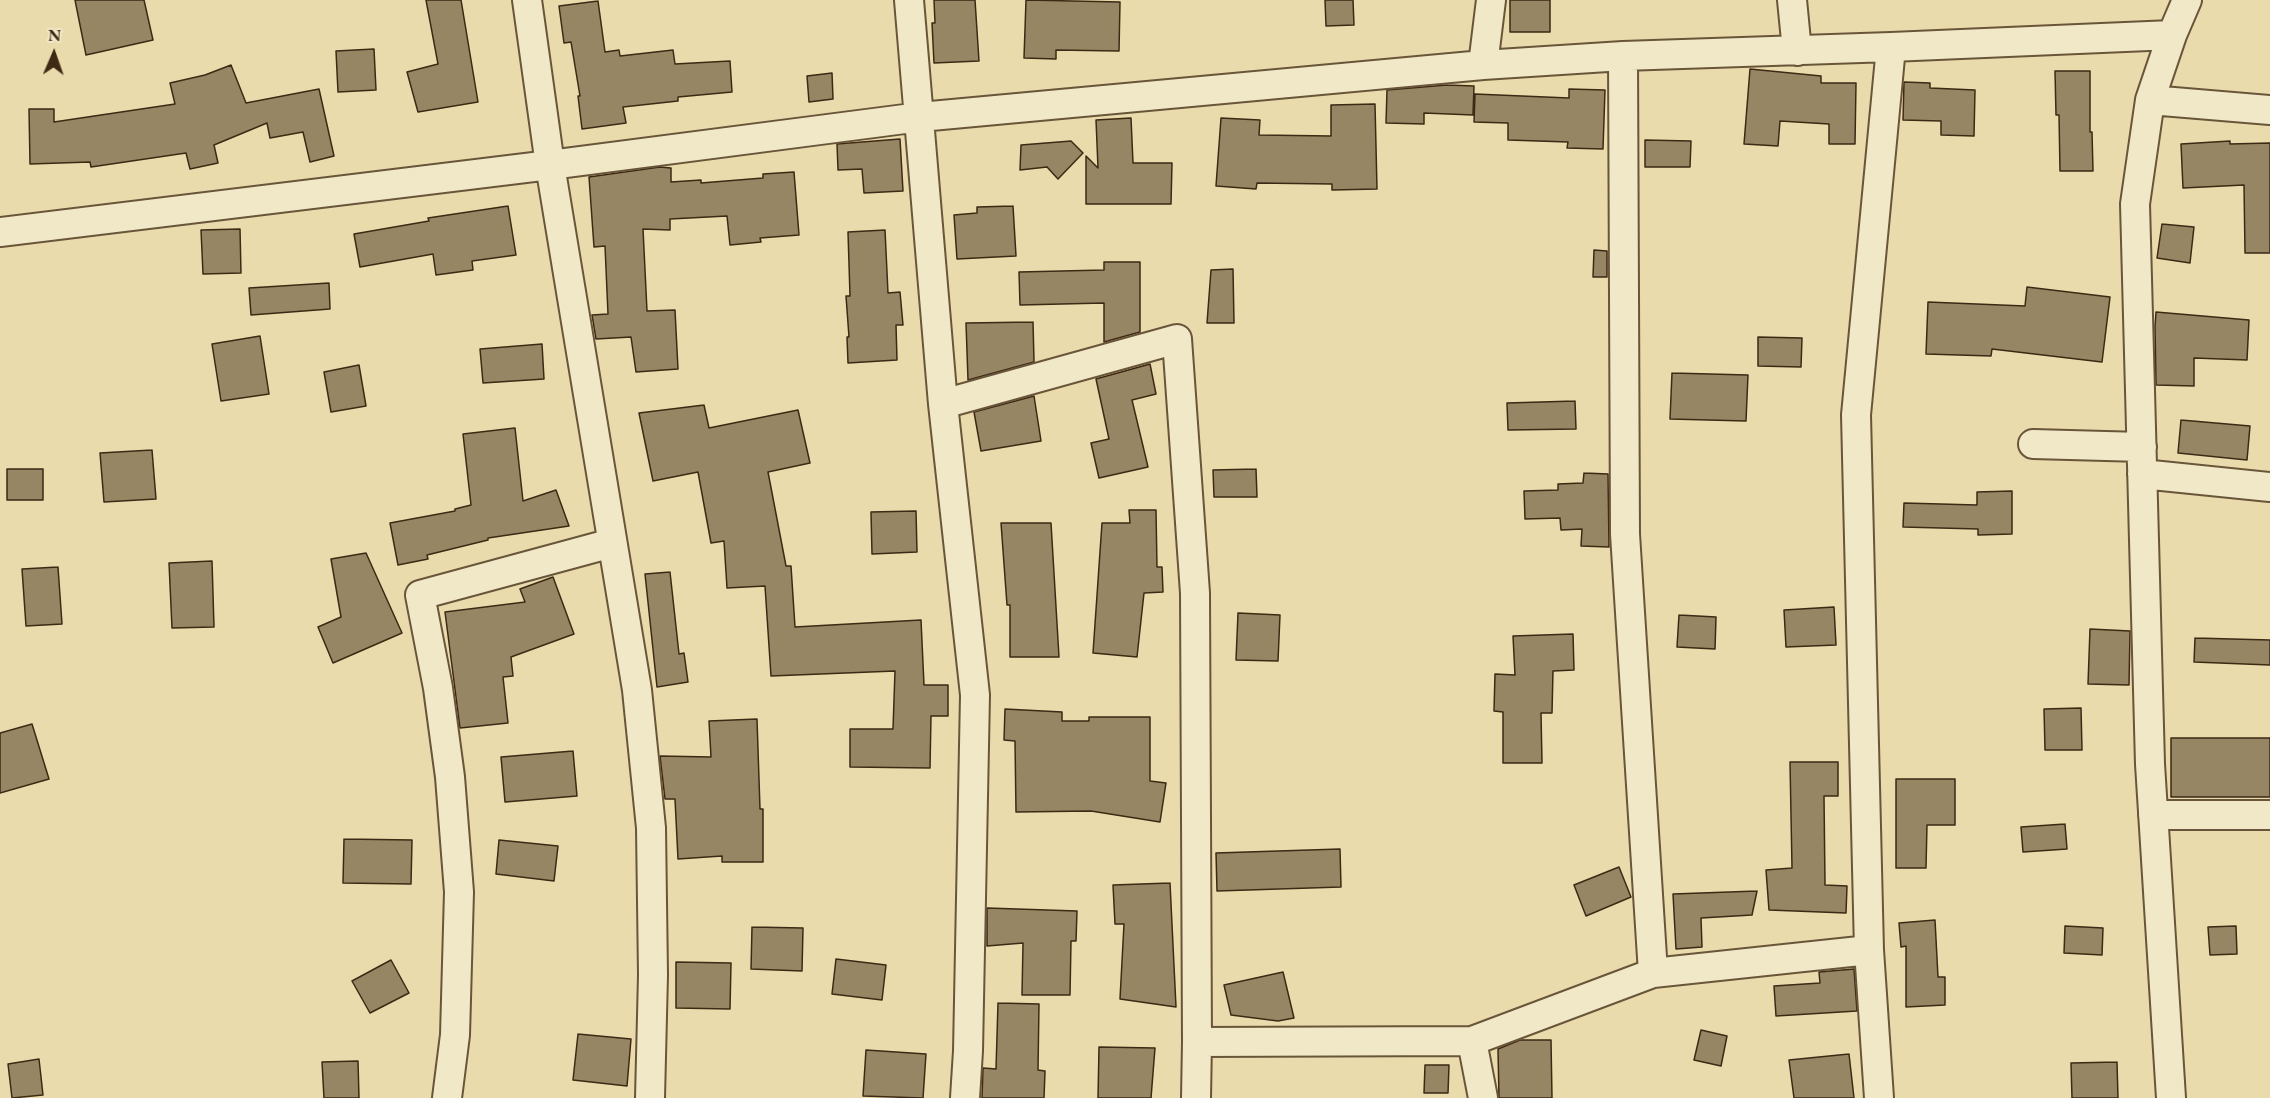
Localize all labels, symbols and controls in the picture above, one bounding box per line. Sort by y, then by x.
north arrow [24,24,84,84]
text: N [48,25,61,46]

